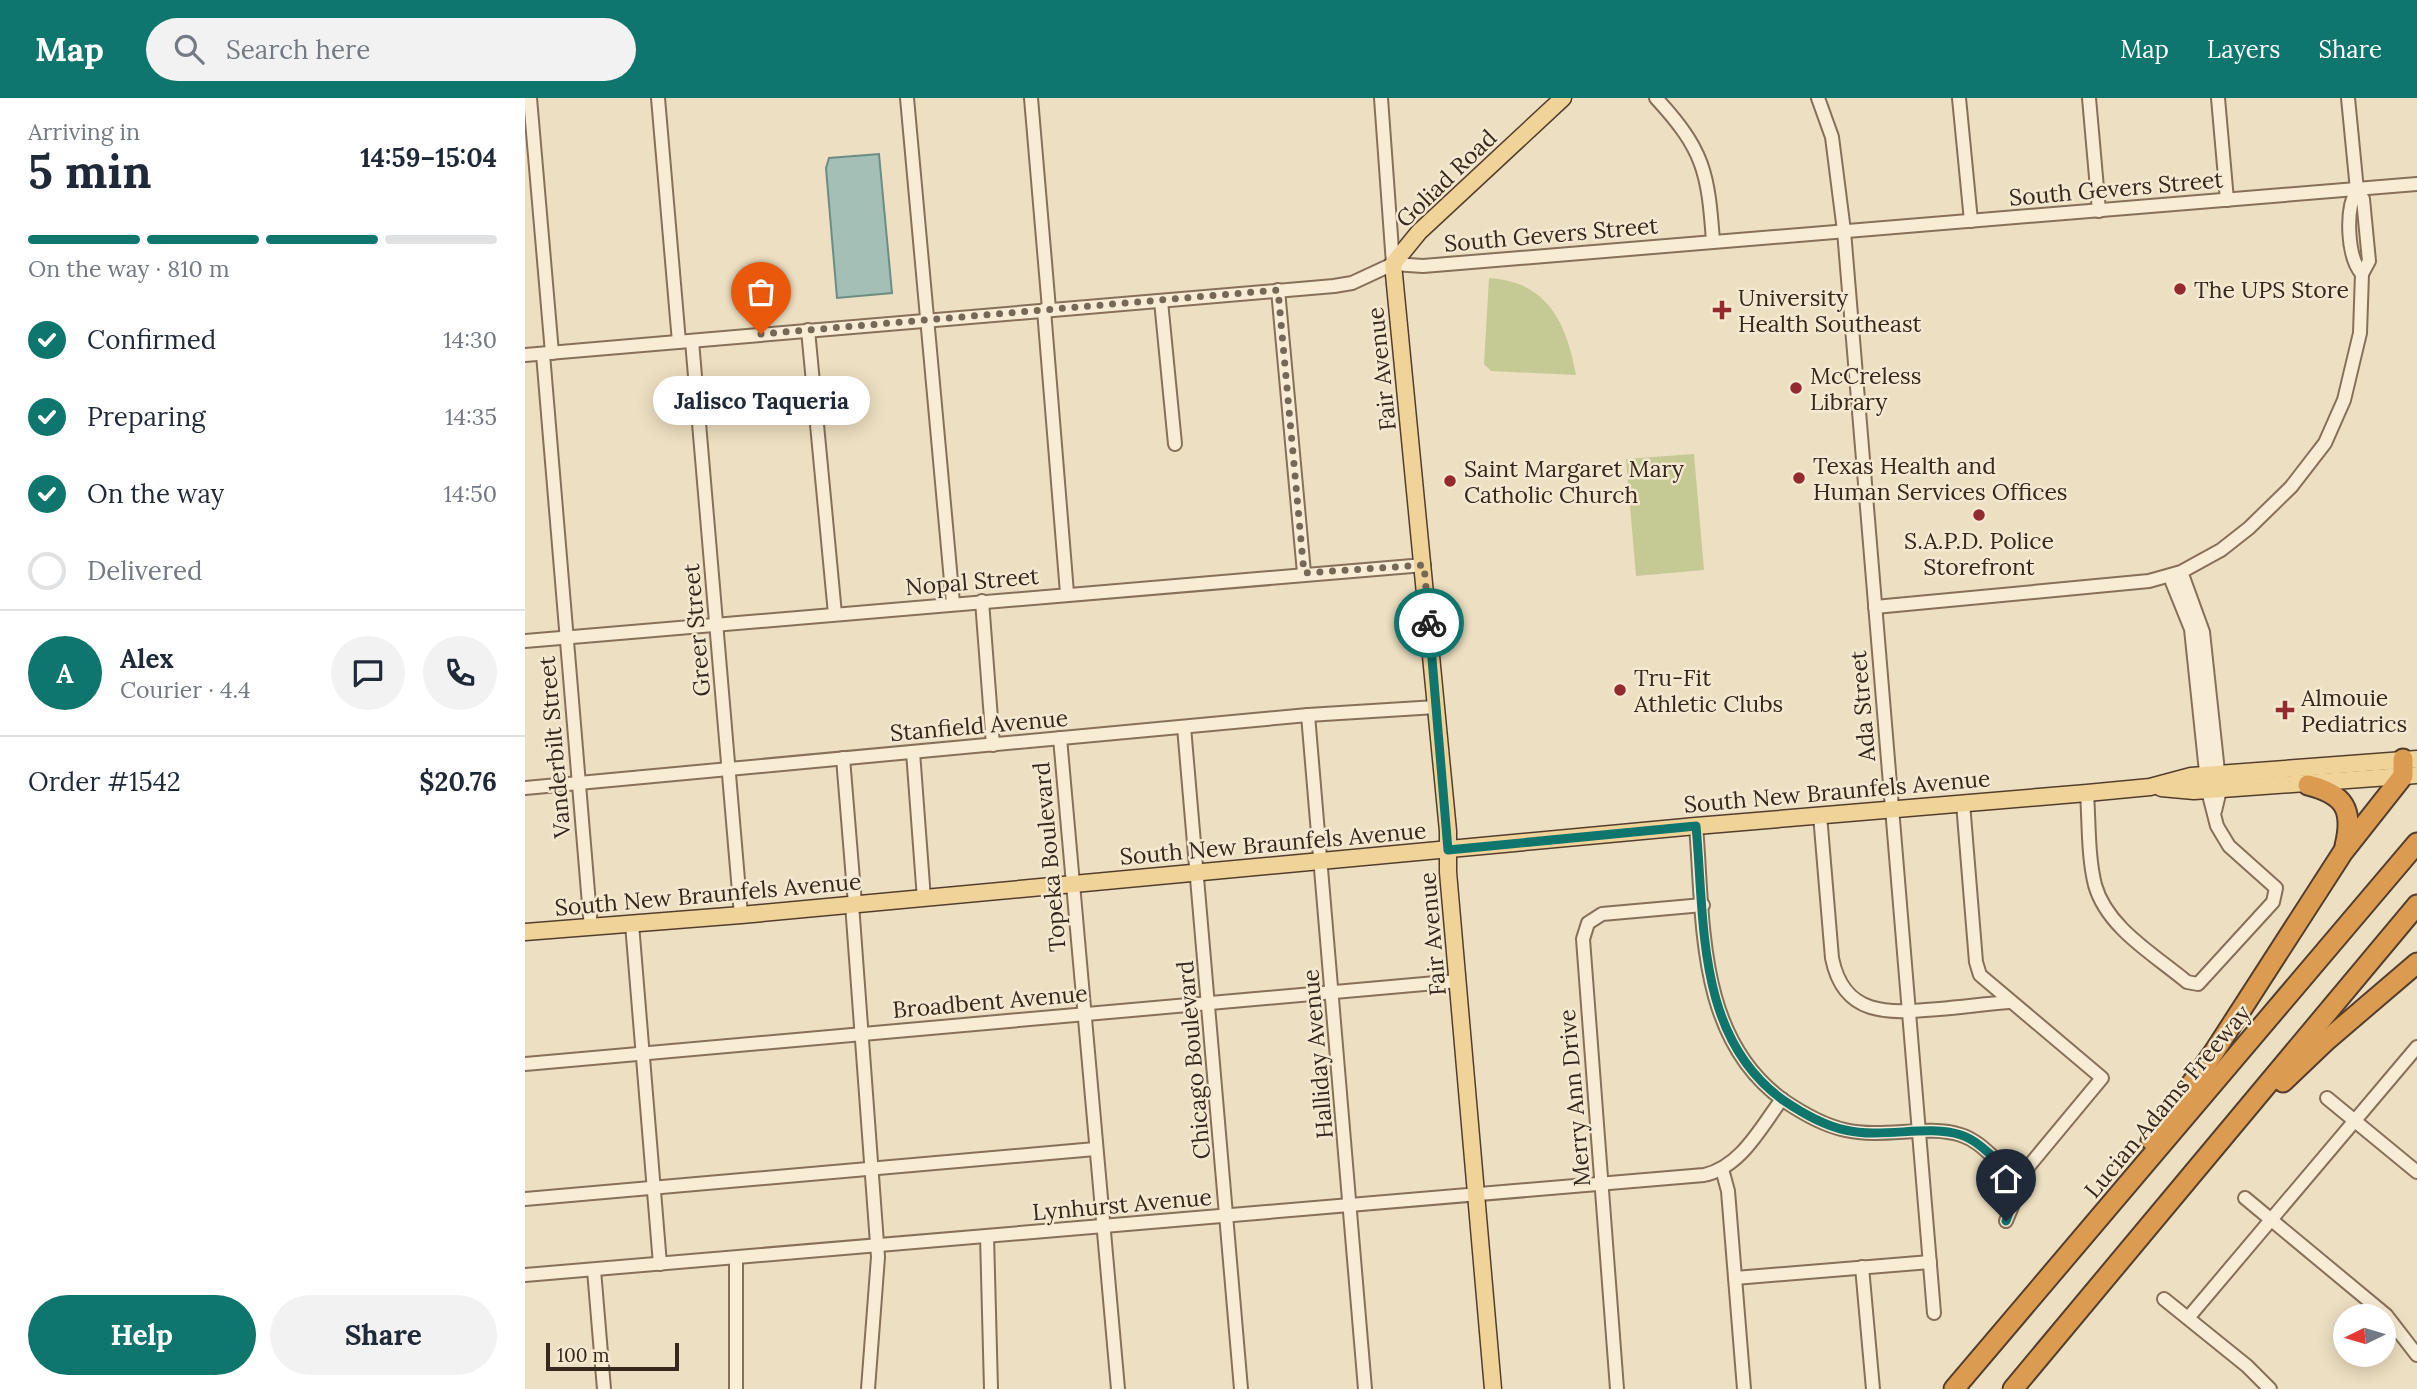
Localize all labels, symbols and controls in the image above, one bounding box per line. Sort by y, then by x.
search box [146,18,636,81]
text: Map [35,28,104,70]
icon: search [170,30,208,68]
text: Search here [226,33,370,66]
text: Map [2120,34,2169,65]
text: Layers [2207,34,2280,65]
text: Share [2318,34,2382,65]
text: Arriving in [28,117,140,146]
street label: Goliad Road [1390,123,1503,233]
text: 14:59–15:04 [360,141,497,174]
text: 5 min [28,142,152,201]
street label: South Gevers Street [2008,164,2224,212]
street label: South Gevers Street [1443,210,1659,258]
text: On the way · 810 m [28,254,229,283]
pin [731,262,791,334]
icon: bag [742,273,780,311]
place label: The UPS Store [2194,275,2349,304]
marker: The UPS Store [2172,281,2188,297]
place label: University Health Southeast [1738,283,1922,338]
marker: University Health Southeast [1712,300,1732,320]
street label: Fair Avenue [1360,306,1402,432]
icon: check [28,321,66,359]
text: Confirmed [87,323,216,356]
text: 14:30 [443,325,497,354]
place label: McCreless Library [1810,361,1921,416]
callout: Jalisco Taqueria [653,376,869,425]
marker: McCreless Library [1788,380,1804,396]
text: Jalisco Taqueria [674,386,849,415]
icon: check [28,398,66,436]
text: Preparing [87,400,206,433]
text: 14:35 [445,402,497,431]
place label: Texas Health and Human Services Offices [1813,451,2068,506]
place label: Saint Margaret Mary Catholic Church [1464,454,1685,509]
marker: Texas Health and Human Services Offices [1791,470,1807,486]
marker: Saint Margaret Mary Catholic Church [1442,473,1458,489]
icon: check [28,475,66,513]
text: On the way [87,477,224,510]
text: 14:50 [444,479,497,508]
marker: S.A.P.D. Police Storefront [1971,507,1987,523]
place label: S.A.P.D. Police Storefront [1904,526,2054,581]
text: Delivered [87,554,203,587]
street label: Nopal Street [904,561,1040,601]
street label: Greer Street [676,562,716,698]
courier [1394,588,1464,658]
icon: bike [1410,604,1448,642]
button: chat [331,636,405,710]
button: phone [423,636,497,710]
text: Alex [120,642,174,675]
street label: Ada Street [1843,649,1881,764]
street label: Vanderbilt Street [532,655,576,840]
text: A [56,657,74,690]
place label: Tru-Fit Athletic Clubs [1633,663,1783,718]
text: Courier · 4.4 [120,675,251,704]
marker: Tru-Fit Athletic Clubs [1612,682,1628,698]
place label: Almouie Pediatrics [2300,683,2407,738]
marker: Almouie Pediatrics [2275,700,2295,720]
street label: Stanfield Avenue [889,703,1069,747]
street label: Topeka Boulevard [1026,761,1072,953]
street label: South New Braunfels Avenue [1683,763,1991,819]
text: Order #1542 [28,765,181,798]
text: $20.76 [419,765,497,798]
street label: South New Braunfels Avenue [1119,815,1427,871]
street label: South New Braunfels Avenue [554,866,862,922]
street label: Fair Avenue [1412,871,1452,997]
street label: Chicago Boulevard [1170,959,1216,1161]
street label: Halliday Avenue [1295,968,1339,1140]
street label: Broadbent Avenue [891,978,1089,1024]
street label: Lucian Adams Freeway [2078,998,2257,1204]
street label: Merry Ann Drive [1552,1008,1596,1188]
pin [1976,1149,2036,1221]
icon: home [1987,1160,2025,1198]
street label: Lynhurst Avenue [1031,1182,1213,1226]
button: Help [28,1295,256,1375]
button: Share [270,1295,497,1375]
north arrow [2333,1304,2396,1367]
map controls [2333,1304,2396,1367]
scale bar [546,1340,679,1372]
text: 100 m [557,1343,610,1367]

